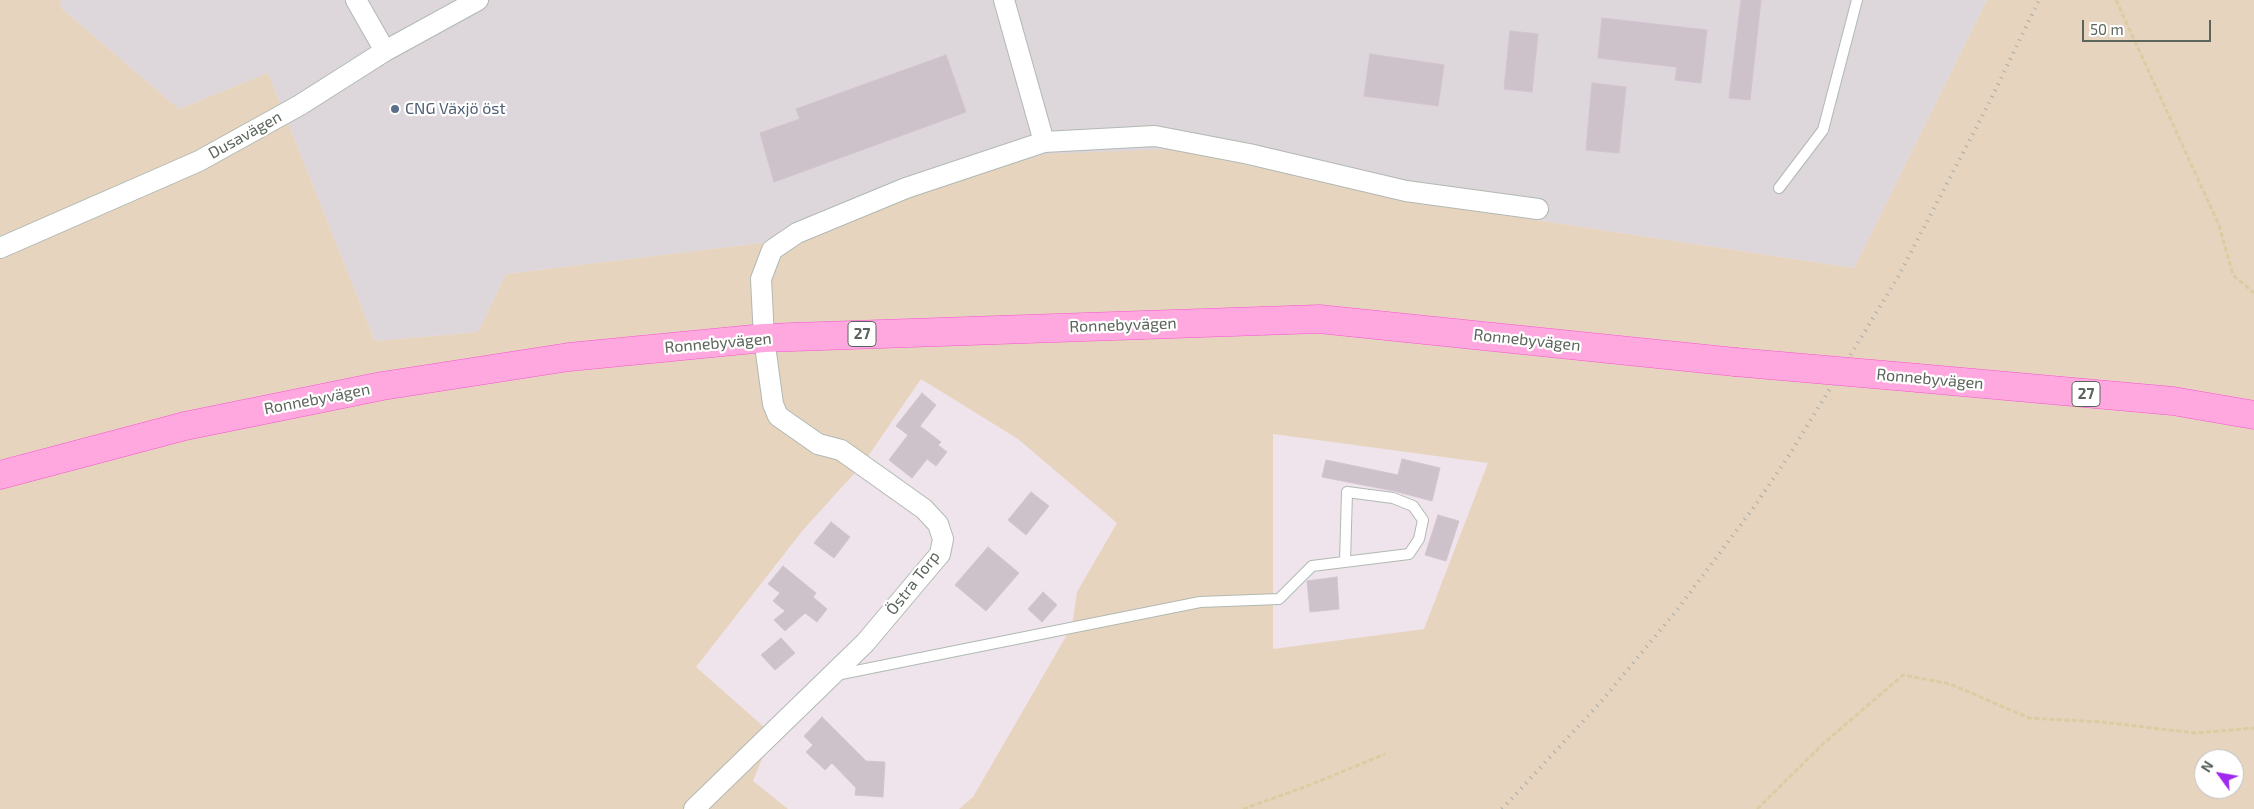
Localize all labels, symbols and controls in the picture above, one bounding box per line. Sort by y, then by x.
scale bar [2084,10,2213,42]
text: 50 m [2090,20,2124,38]
place label: CNG Växjö öst [405,99,506,119]
marker: CNG Växjö öst [389,103,401,115]
street label: Dusavägen [205,107,285,163]
street label: Ronnebyvägen [1069,314,1177,336]
road number: 27 [848,322,876,346]
street label: Ronnebyvägen [1473,325,1581,355]
street label: Ronnebyvägen [664,329,772,357]
street label: Ronnebyvägen [1876,365,1984,393]
street label: Ronnebyvägen [262,379,372,419]
road number: 27 [2072,382,2100,406]
street label: Östra Torp [882,547,944,619]
north arrow [2194,749,2244,799]
text: N [2197,758,2217,775]

